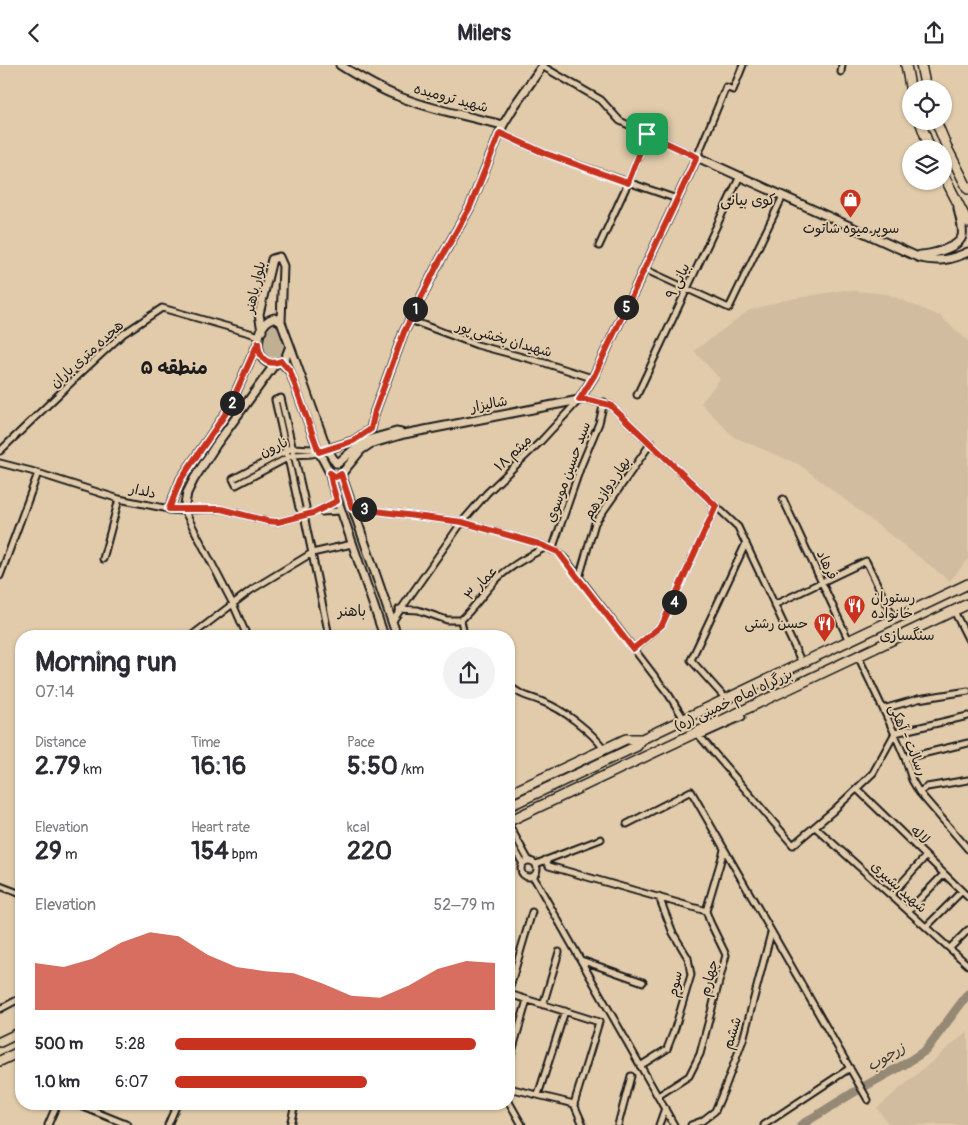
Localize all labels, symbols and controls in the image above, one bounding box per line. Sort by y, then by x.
icon: back [20,19,48,47]
text: Milers [457,19,511,47]
icon: share [920,19,948,47]
street label: شهید ترومیده [412,80,490,116]
map controls [902,80,952,190]
button: locate [902,80,952,130]
pin [626,113,668,155]
icon: arrive [633,120,661,148]
button: layers [902,140,952,190]
shop icon: سوپر میوه شاتوت [839,188,863,219]
district label: کوی بیانی [720,191,776,210]
place label: سوپر میوه شاتوت [803,220,899,238]
street label: بلوار باهنر [241,259,269,316]
street label: بیانی ۹ [662,260,694,302]
pin: 5 [614,295,638,319]
pin: 1 [402,297,428,321]
text: 5 [623,299,630,316]
text: 1 [413,301,418,318]
street label: هجده متری باران [47,317,127,391]
street label: شهیدان بخشی پور [453,317,554,362]
district label: منطقه ۵ [140,356,208,380]
pin: 2 [220,391,244,415]
street label: شالیزار [468,392,509,416]
text: 2 [229,395,236,412]
street label: سید حسین موسوی [542,419,594,525]
street label: میثم ۱۸ [491,431,537,476]
street label: نارون [257,433,291,461]
street label: بهار دوازدهم [580,453,636,524]
street label: دلدار [127,480,158,502]
pin: 3 [352,497,376,521]
text: 3 [361,501,368,518]
street label: فرهاد [813,548,841,582]
street label: عمار ۳ [461,562,501,604]
pin: 4 [662,589,686,615]
place label: رستوران خانواده [871,589,915,622]
restaurant icon: رستوران خانواده [843,593,867,624]
text: 4 [670,594,679,611]
district label: باهنر [336,602,366,621]
restaurant icon: حسن رشتی [812,611,836,642]
place label: حسن رشتی [744,615,808,632]
district label: سنگسازی [879,626,935,645]
text: Morning run [35,645,177,680]
button: share [443,647,495,699]
street label: بزرگراه امام خمینی (ره) [671,665,796,737]
text: 07:14 [35,682,74,702]
street label: رسالت - آهکی [885,701,931,779]
text: Distance [35,734,86,751]
text: Time [191,734,220,751]
text: Pace [347,734,375,751]
text: 2.79 [35,751,81,782]
text: 16:16 [191,751,246,782]
text: 5:50 [347,751,398,782]
text: km [81,761,102,778]
text: /km [398,761,424,778]
text: Elevation [35,819,88,836]
text: Heart rate [191,819,250,836]
text: kcal [347,819,370,836]
street label: لاله [907,822,933,848]
text: 29 [35,836,62,867]
text: 154 [191,836,229,867]
text: 220 [347,836,392,867]
text: m [62,846,77,863]
text: bpm [229,846,258,863]
street label: شهید بشیری [867,857,931,917]
text: Elevation [35,895,96,915]
text: 52–79 m [434,895,495,915]
street label: چهارم [696,958,724,999]
street label: سوم [664,969,689,999]
street label: ششم [719,1015,747,1052]
text: 500 m [35,1034,83,1054]
text: 5:28 [115,1034,145,1054]
water label: زرجوب [864,1038,909,1076]
text: 1.0 km [35,1072,80,1092]
text: 6:07 [115,1072,148,1092]

